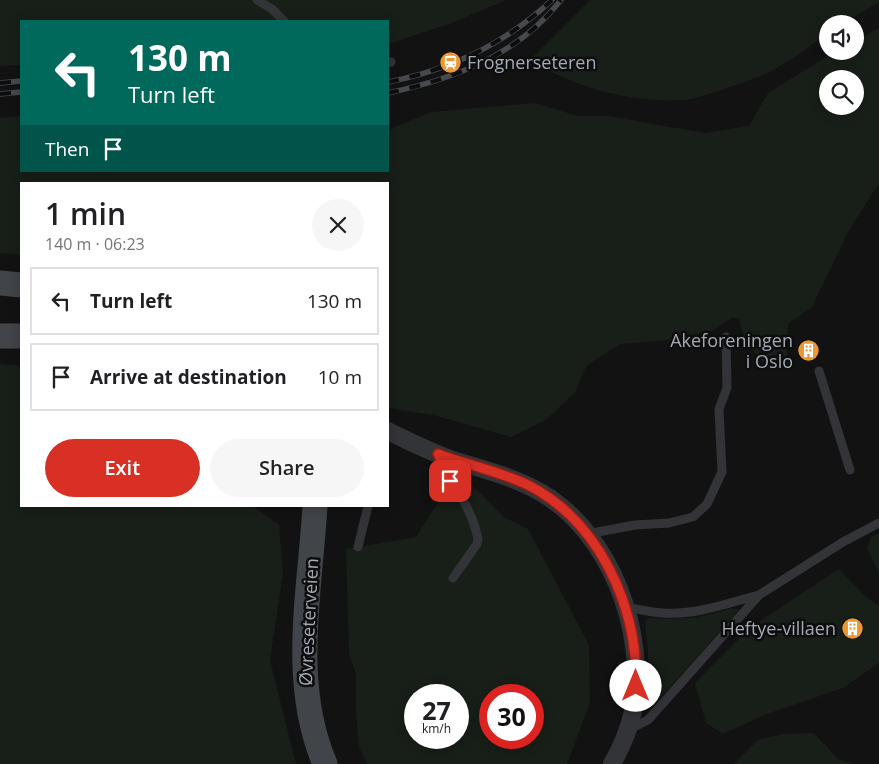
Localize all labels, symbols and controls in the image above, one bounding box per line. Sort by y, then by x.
map controls [819,15,864,115]
button: sound [819,15,864,60]
text: 130 m [128,34,232,81]
icon: left [45,40,110,105]
place label: Frognerseteren [467,50,596,74]
station icon: Frognerseteren [439,51,463,75]
button: search [819,70,864,115]
text: Turn left [128,79,215,109]
icon: arrive [99,135,127,163]
text: Then [45,136,89,162]
text: 1 min [45,193,126,234]
button: close [312,199,364,251]
text: 140 m · 06:23 [45,233,145,255]
icon: left [47,287,75,315]
text: Turn left [90,288,172,314]
text: 130 m [307,288,362,314]
place label: Akeforeningen i Oslo [670,328,793,373]
building icon: Akeforeningen i Oslo [797,339,821,363]
icon: arrive [47,363,75,391]
text: Arrive at destination [90,364,287,390]
text: 10 m [318,364,362,390]
button: Exit [45,439,200,497]
button: Share [210,439,364,497]
pin [429,460,471,502]
icon: arrive [436,467,464,495]
street label: Øvreseterveien [293,558,323,686]
place label: Heftye-villaen [721,616,836,640]
building icon: Heftye-villaen [840,617,864,641]
position arrow [609,659,661,711]
speed limit sign: 30 [479,684,544,749]
text: 27 [422,693,451,727]
text: km/h [422,720,451,737]

